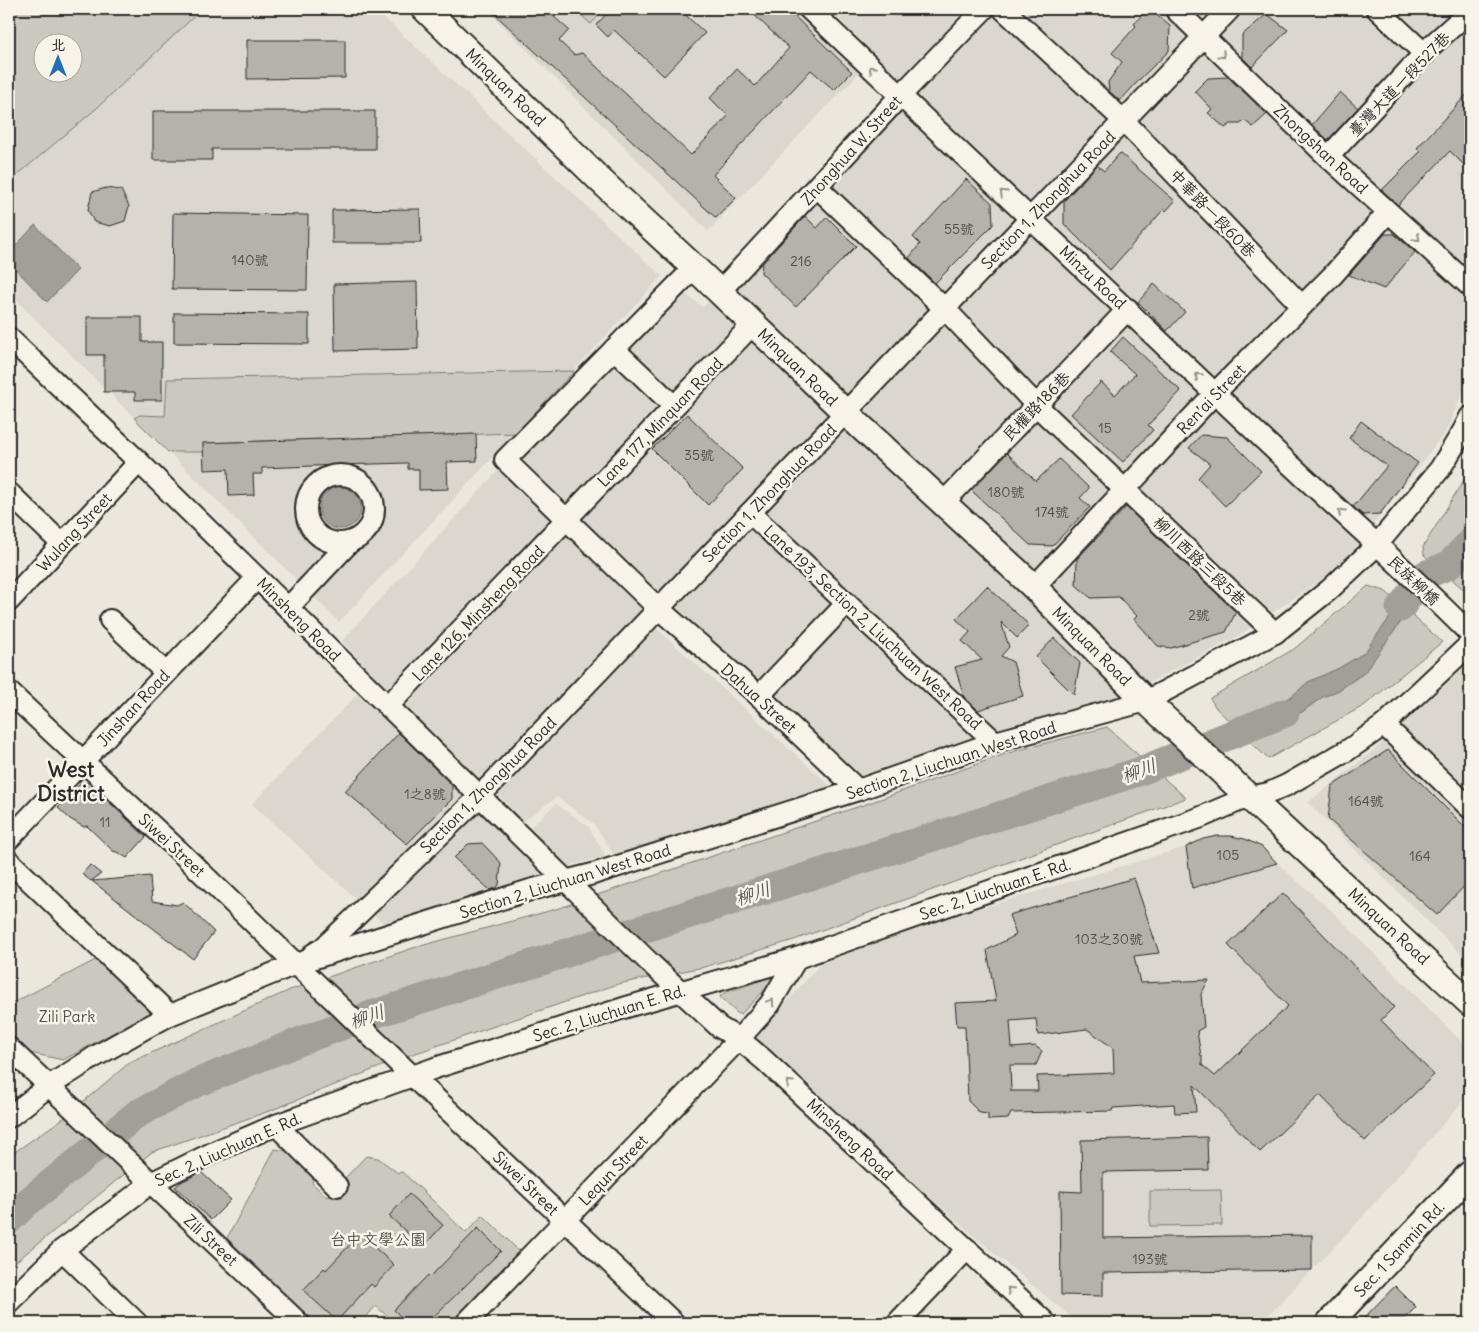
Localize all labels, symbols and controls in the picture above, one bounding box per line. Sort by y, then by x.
street label: 臺灣大道一段527巷 [1344,27,1454,141]
north arrow [32,32,82,82]
text: 北 [51,36,65,54]
street label: Minquan Road [462,44,550,130]
one-way arrow [1216,49,1225,58]
one-way arrow [869,66,878,75]
street label: Zhonghua W. Street [797,91,906,209]
street label: Zhongshan Road [1270,100,1372,198]
street label: Section 1, Zhonghua Road [977,127,1119,273]
street label: 中華路一段60巷 [1166,164,1260,262]
one-way arrow [1000,190,1009,199]
house number: 55號 [944,220,974,238]
one-way arrow [1411,232,1420,241]
street label: Minzu Road [1055,241,1131,313]
house number: 140號 [232,251,268,269]
house number: 216 [790,252,812,270]
street label: Minquan Road [754,324,842,410]
street label: Lane 177, Minquan Road [593,353,727,491]
street label: Ren’ai Street [1173,359,1250,438]
street label: 民權路186巷 [998,367,1074,445]
one-way arrow [1194,373,1203,382]
house number: 15 [1098,419,1112,437]
street label: Section 1, Zhonghua Road [698,420,840,566]
house number: 35號 [684,446,714,464]
house number: 180號 [988,483,1024,501]
street label: Wulang Street [32,488,116,576]
house number: 174號 [1035,503,1069,521]
one-way arrow [1338,509,1347,518]
street label: 柳川西路三段5巷 [1149,512,1251,610]
street label: Lane 193, Section 2, Liuchuan West Road [760,521,986,733]
street label: Lane 126, Minsheng Road [408,541,548,685]
street label: 民族柳橋 [1384,551,1444,609]
street label: Minsheng Road [253,573,345,665]
street label: Minquan Road [1048,602,1136,690]
house number: 2號 [1188,606,1210,624]
street label: Dahua Street [717,659,801,737]
street label: Jinshan Road [92,666,174,750]
street label: Section 1, Zhonghua Road [416,713,560,857]
street label: Section 2, Liuchuan West Road [844,717,1058,803]
water label: 柳川 [1118,753,1161,787]
district label: West District [37,756,106,807]
house number: 1之8號 [404,785,446,803]
house number: 164號 [1348,792,1384,810]
street label: Siwei Street [135,809,210,881]
house number: 11 [99,813,111,831]
street label: Section 2, Liuchuan West Road [457,839,673,923]
house number: 105 [1217,846,1239,864]
house number: 164 [1409,847,1431,865]
street label: Sec. 2, Liuchuan E. Rd. [917,854,1073,924]
water label: 柳川 [732,877,774,910]
street label: Minquan Road [1344,883,1434,969]
house number: 103之30號 [1075,930,1143,948]
street label: Sec. 2, Liuchuan E. Rd. [530,980,688,1046]
one-way arrow [765,998,774,1008]
water label: 柳川 [346,999,389,1033]
park label: Zili Park [39,1006,95,1026]
one-way arrow [786,1080,795,1089]
street label: Minsheng Road [803,1094,897,1184]
street label: Sec. 2, Liuchuan E. Rd. [152,1108,304,1190]
street label: Lequn Street [574,1130,652,1210]
street label: Siwei Street [489,1147,564,1220]
street label: Sec. 1 Sanmin Rd. [1349,1197,1449,1301]
street label: Zili Street [180,1210,243,1270]
park label: 台中文學公園 [330,1229,426,1249]
house number: 193號 [1132,1250,1168,1268]
one-way arrow [1007,1287,1016,1296]

